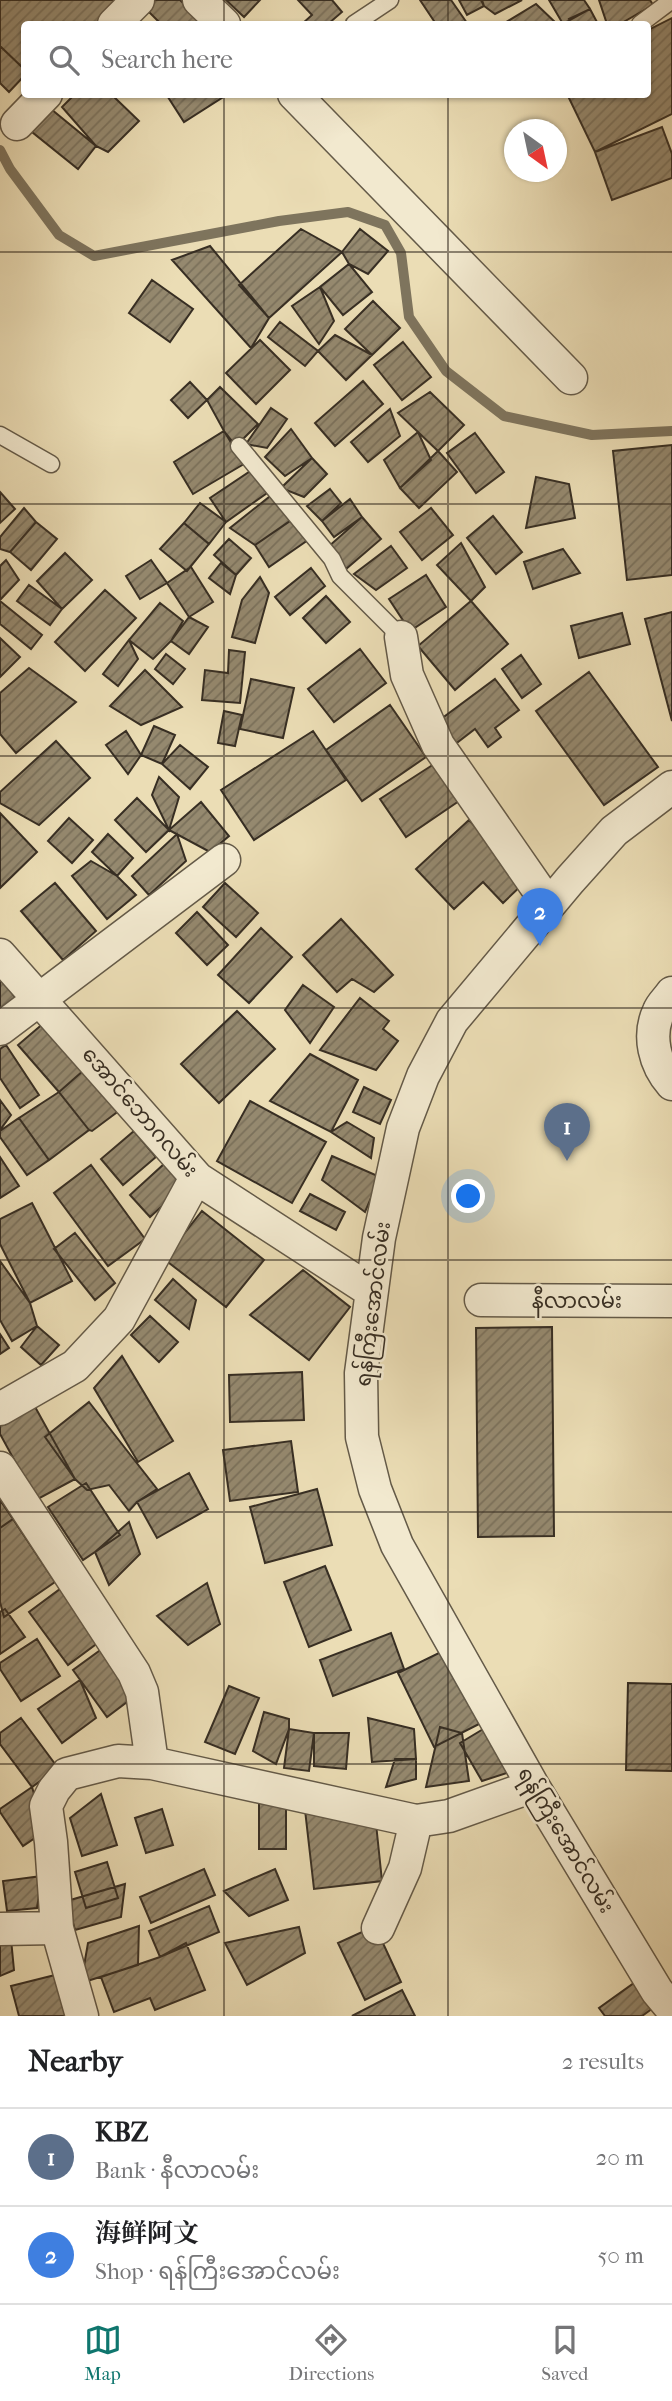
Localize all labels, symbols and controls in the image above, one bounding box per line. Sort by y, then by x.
search box [21,21,651,98]
icon: search [45,41,83,79]
text: Search here [101,44,233,75]
north arrow [504,119,567,182]
pin: 2 [517,888,563,946]
street label: အောင်ဘောဂလမ်း [77,1040,206,1182]
pin: 1 [544,1103,590,1161]
your location [451,1179,485,1213]
street label: ရန်ကြီးအောင်လမ်း [347,1220,400,1388]
street label: နီလာလမ်း [532,1285,622,1318]
street label: ရန်ကြီးအောင်လမ်း [509,1761,622,1920]
text: Nearby [28,2044,123,2079]
text: 2 results [562,2048,644,2075]
text: KBZ [95,2117,148,2148]
text: 1 [47,2144,55,2171]
text: 20 m [595,2144,644,2171]
text: Bank · နီလာလမ်း [95,2157,259,2184]
text: 海鲜阿文 [95,2218,199,2249]
text: 2 [45,2242,57,2269]
text: 50 m [597,2242,644,2269]
text: Shop · ရန်ကြီးအောင်လမ်း [95,2258,340,2285]
tab: Map [84,2321,122,2385]
tab: Directions [289,2321,374,2385]
tab: Saved [541,2321,588,2385]

